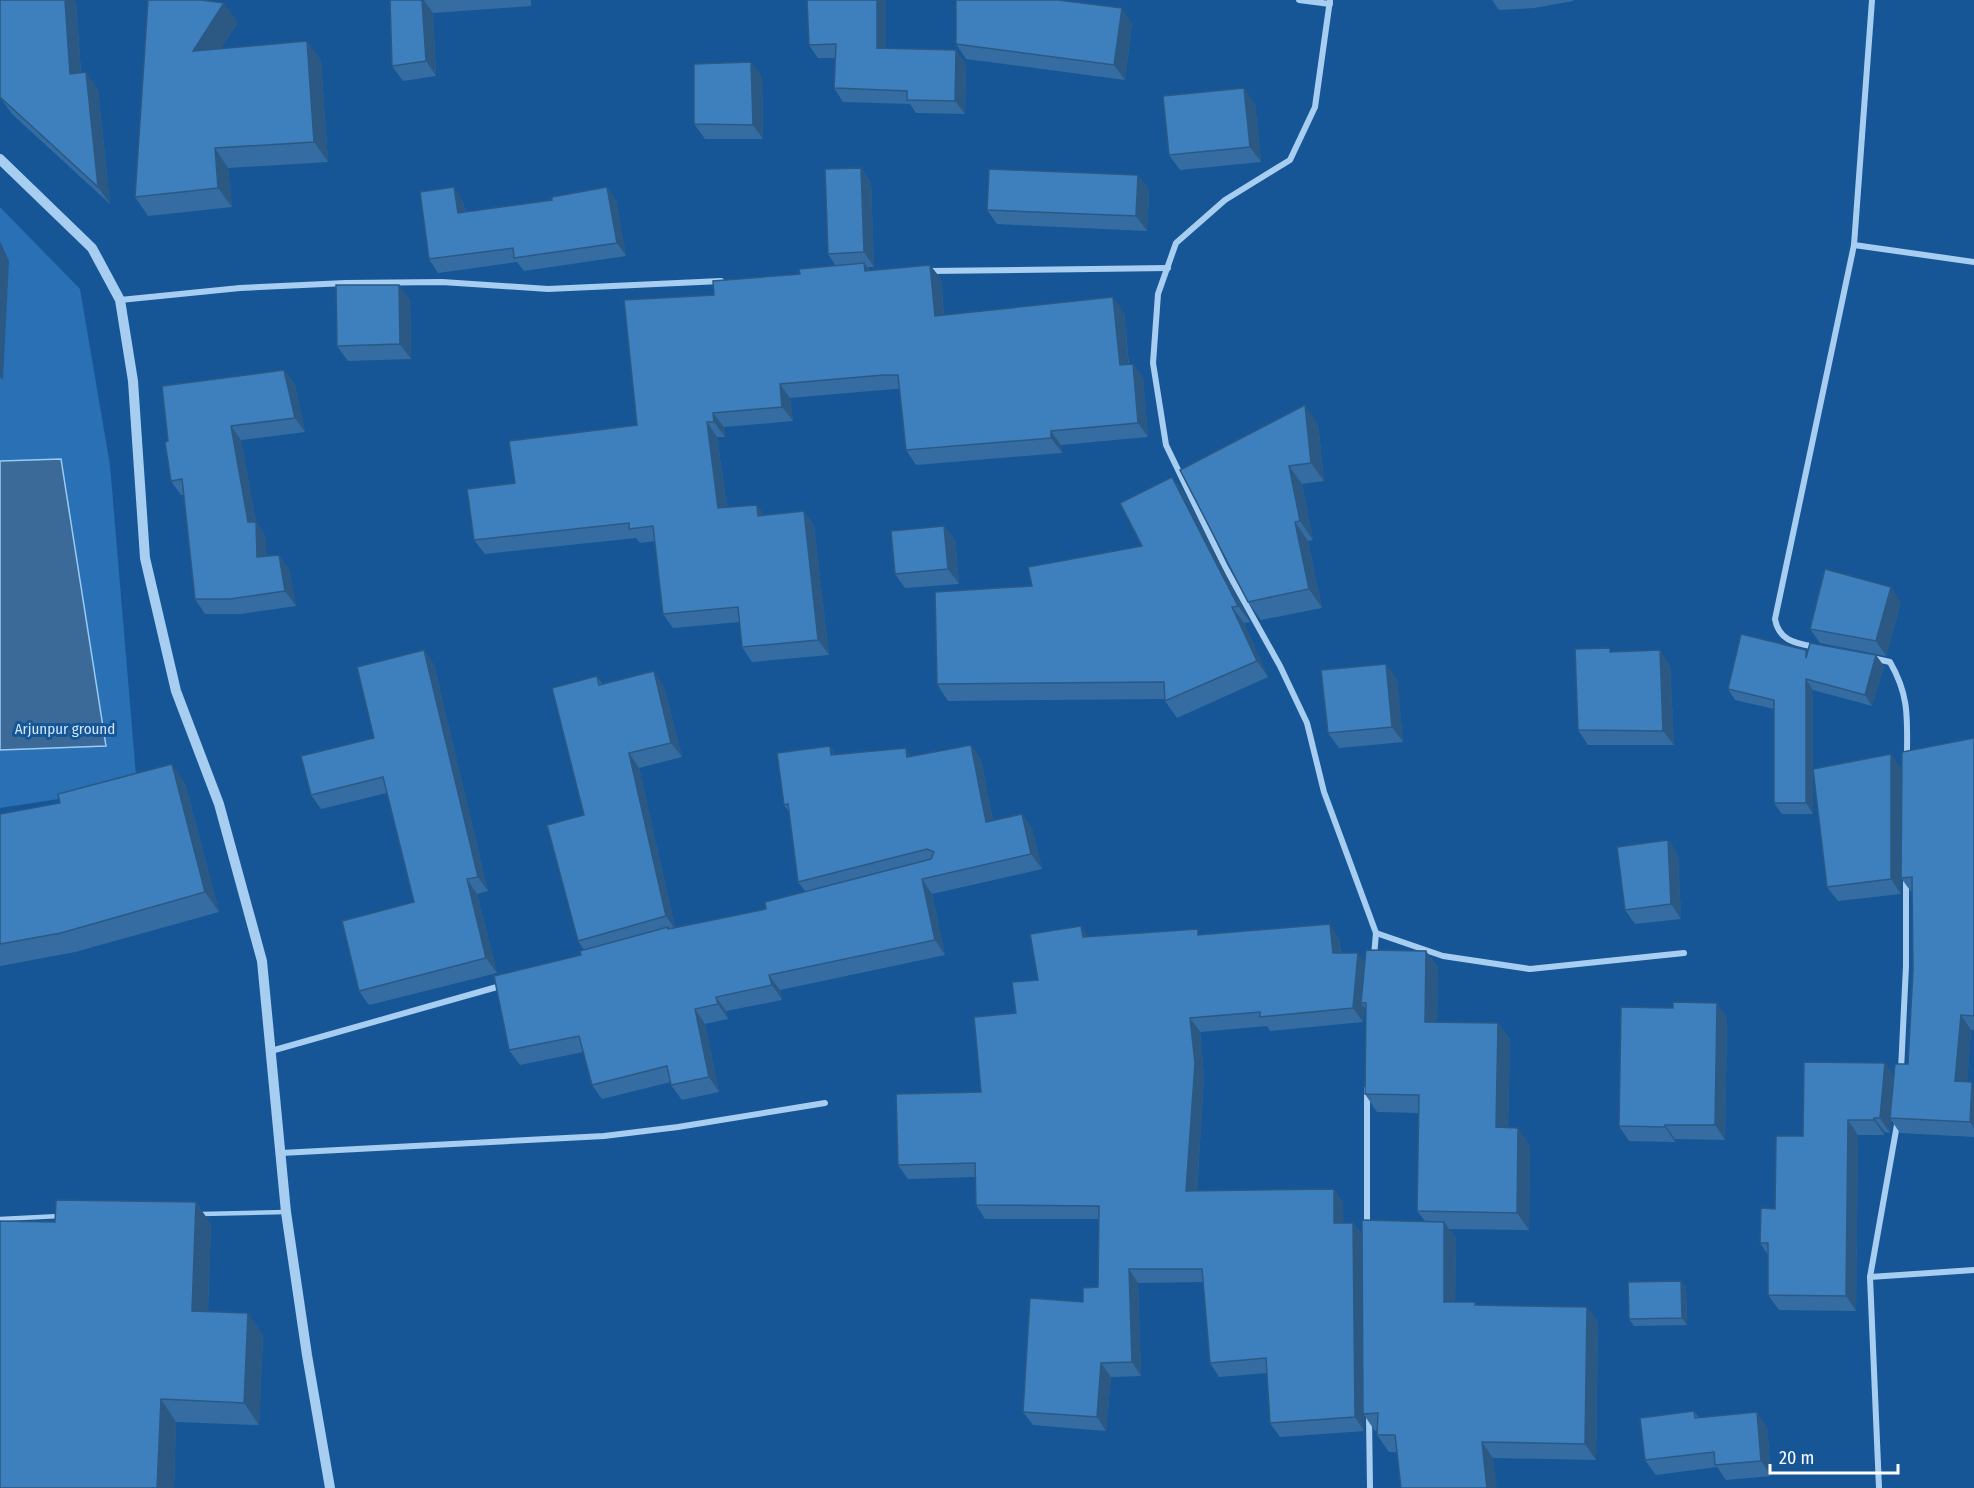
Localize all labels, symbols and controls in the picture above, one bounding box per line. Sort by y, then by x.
park label: Arjunpur ground [15,720,115,738]
scale bar [1770,1437,1898,1475]
text: 20 m [1779,1447,1814,1469]

